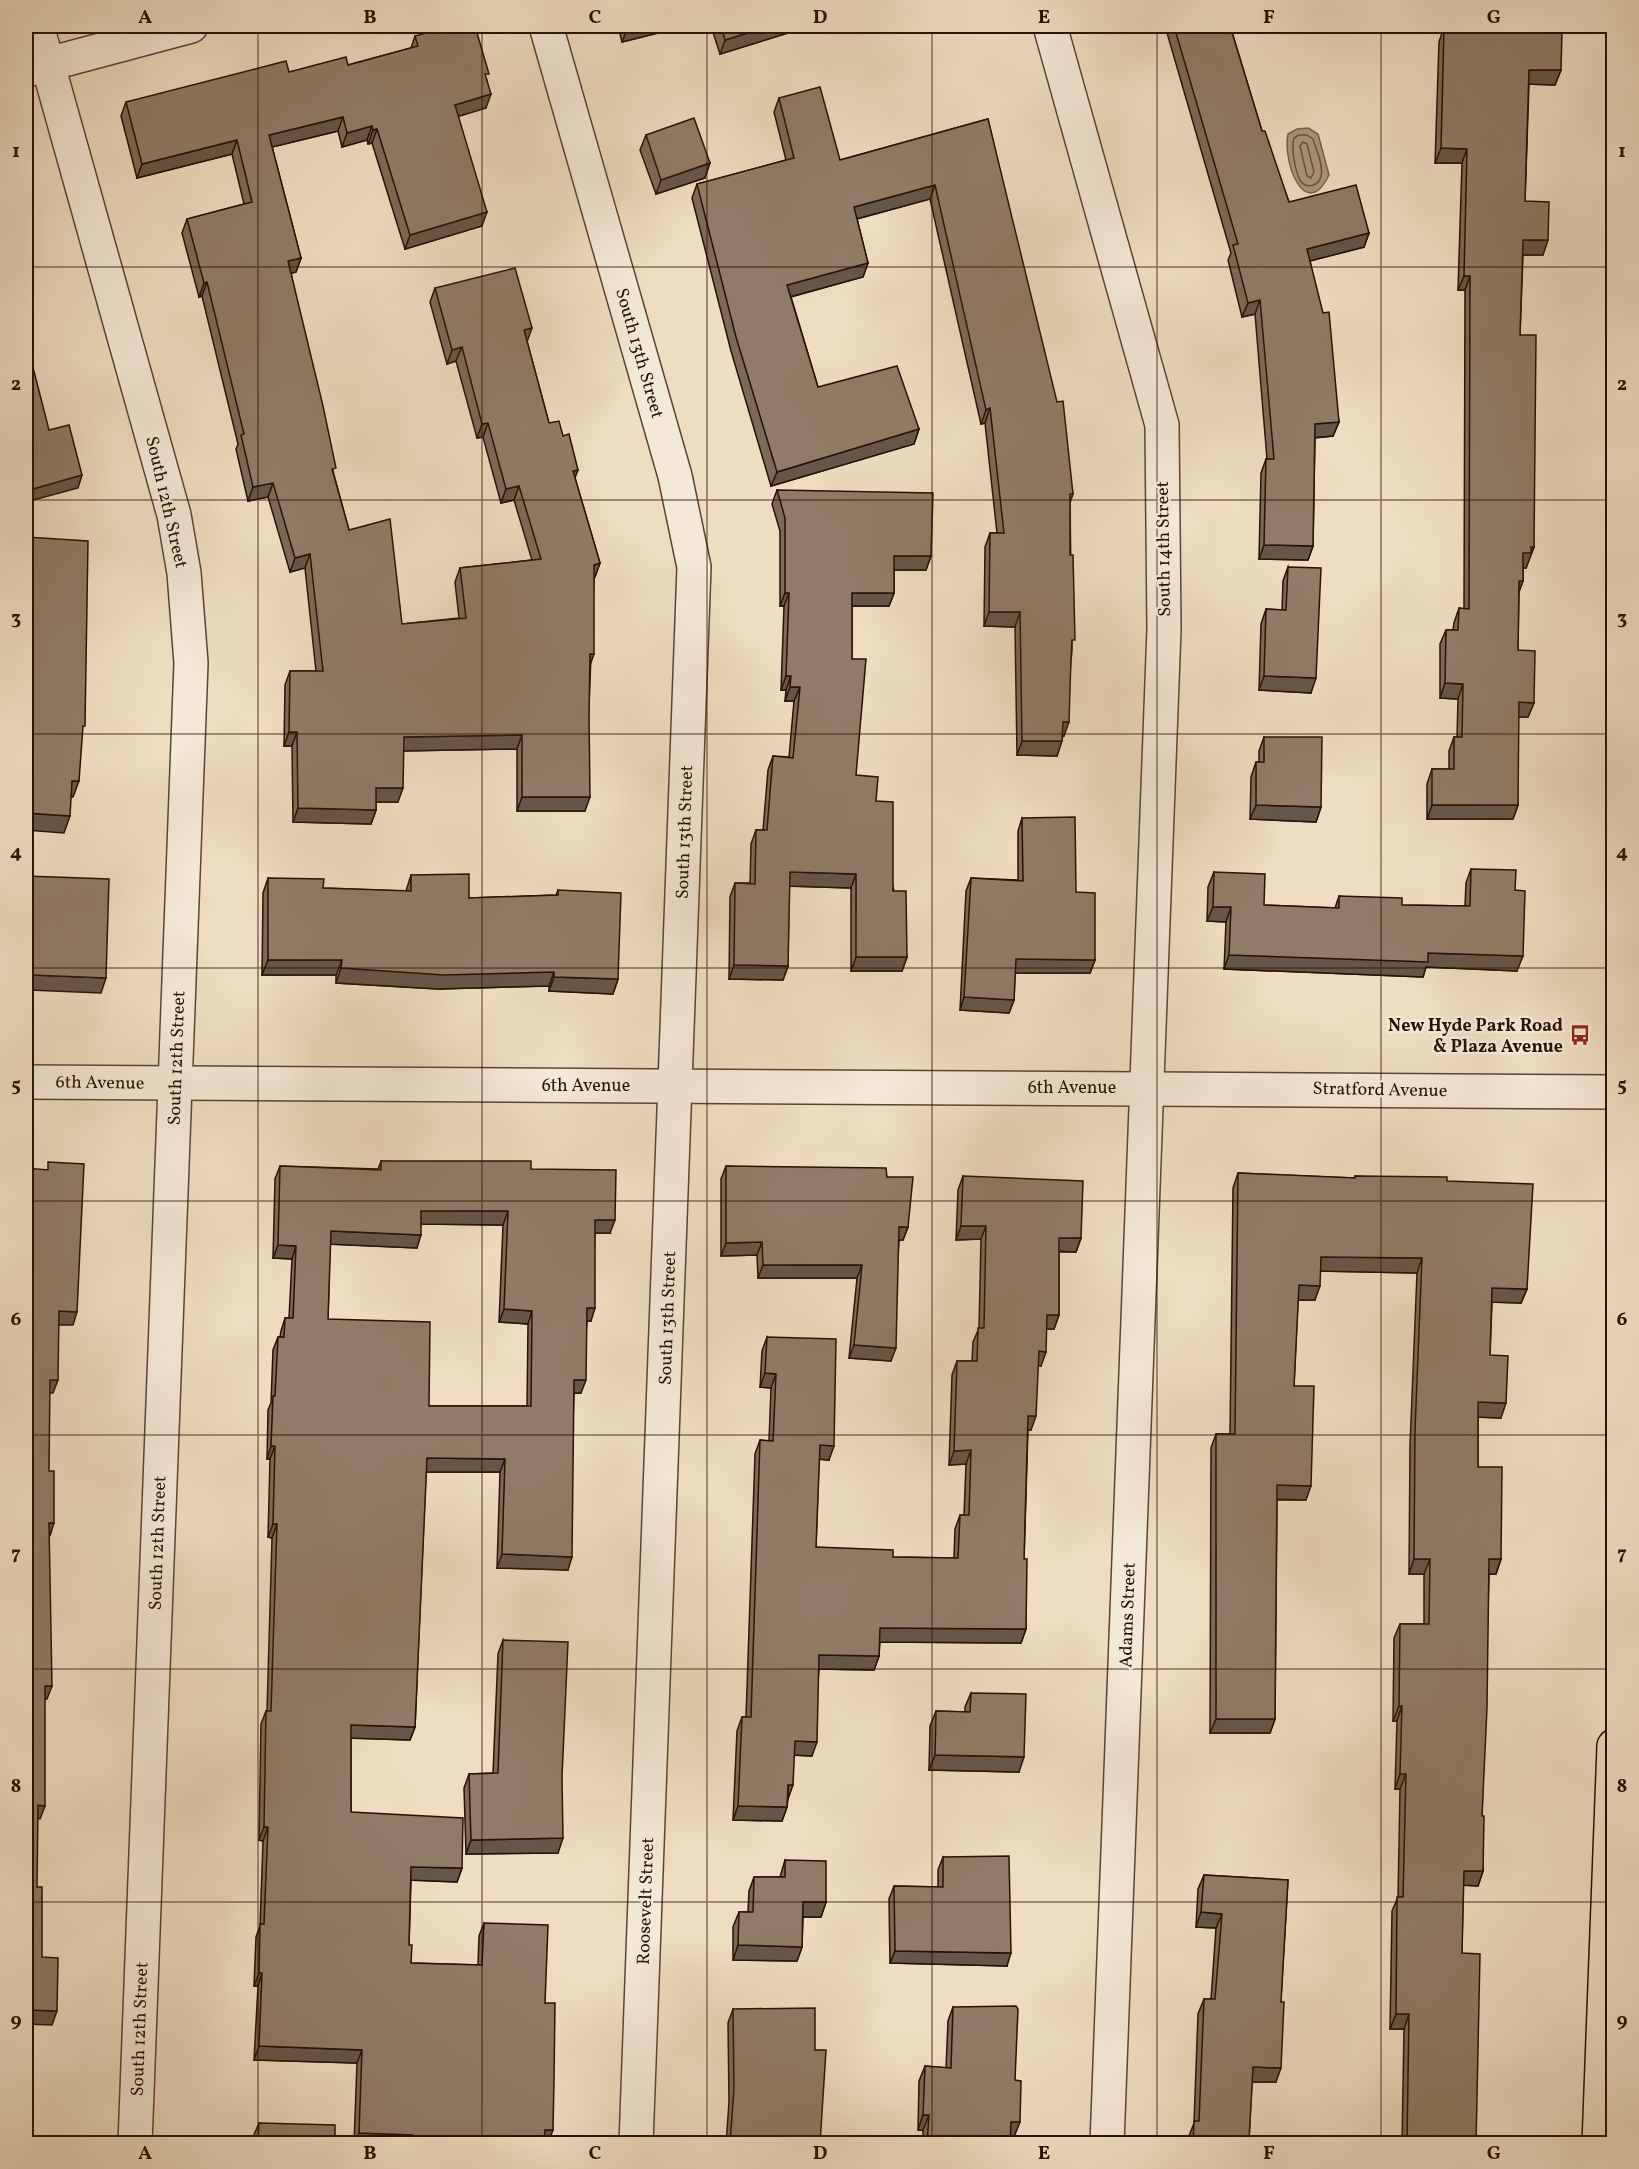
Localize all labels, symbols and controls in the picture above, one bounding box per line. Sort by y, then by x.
text: A [138,4,152,32]
text: B [363,4,377,32]
text: C [589,4,602,32]
text: D [813,4,827,32]
text: E [1038,4,1050,32]
text: F [1263,4,1275,32]
text: G [1487,4,1501,32]
text: 1 [12,138,20,166]
text: 1 [1618,138,1626,166]
street label: South 13th Street [608,285,669,421]
text: 2 [11,371,21,399]
text: 2 [1617,371,1627,399]
street label: South 12th Street [138,434,193,571]
street label: South 14th Street [1151,481,1178,617]
text: 3 [11,605,21,633]
text: 3 [1617,605,1627,633]
street label: South 13th Street [671,764,700,900]
text: 4 [10,839,22,867]
text: 4 [1616,839,1628,867]
street label: South 12th Street [163,990,192,1126]
place label: New Hyde Park Road & Plaza Avenue [1388,1014,1563,1060]
bus stop icon: New Hyde Park Road & Plaza Avenue [1568,1023,1592,1047]
street label: 6th Avenue [55,1070,145,1097]
text: 5 [11,1072,21,1100]
text: 5 [1617,1072,1627,1100]
street label: 6th Avenue [542,1074,630,1099]
street label: 6th Avenue [1028,1076,1116,1101]
street label: Stratford Avenue [1312,1077,1448,1104]
street label: South 13th Street [654,1250,683,1386]
text: 6 [11,1306,22,1334]
text: 6 [1617,1306,1628,1334]
street label: South 12th Street [144,1475,173,1611]
text: 7 [11,1540,21,1568]
text: 7 [1617,1540,1627,1568]
street label: Adams Street [1114,1562,1143,1668]
text: 8 [11,1773,21,1801]
text: 8 [1617,1773,1627,1801]
street label: Roosevelt Street [632,1837,661,1965]
street label: South 12th Street [126,1961,155,2097]
text: 9 [10,2007,22,2035]
text: 9 [1616,2007,1628,2035]
text: A [138,2140,152,2168]
text: B [363,2140,377,2168]
text: C [589,2140,602,2168]
text: D [813,2140,827,2168]
text: E [1038,2140,1050,2168]
text: F [1263,2140,1275,2168]
text: G [1487,2140,1501,2168]

